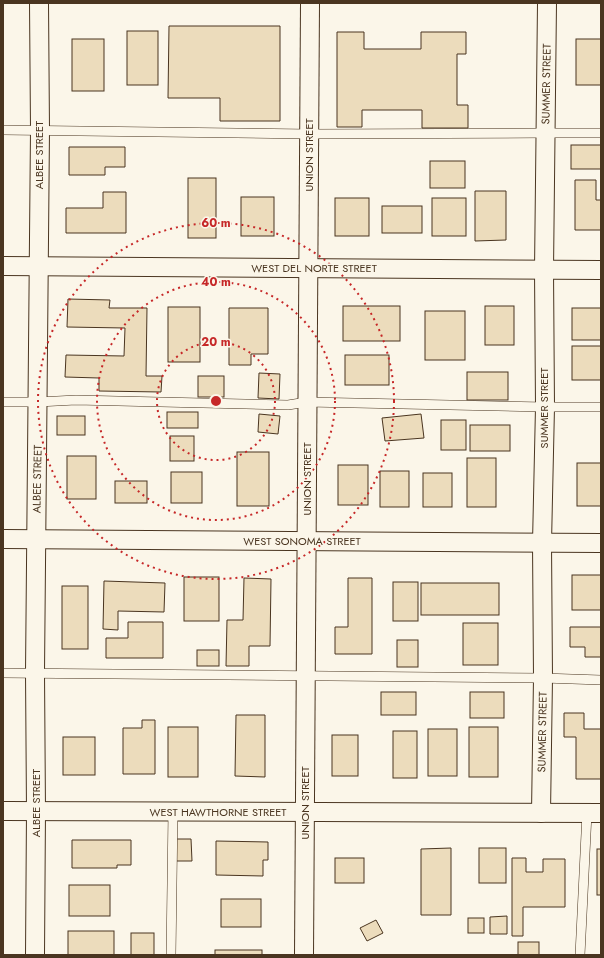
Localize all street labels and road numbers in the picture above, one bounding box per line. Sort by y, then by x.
street label: SUMMER STREET [537,43,555,125]
street label: UNION STREET [301,118,317,192]
street label: ALBEE STREET [31,121,47,189]
street label: WEST DEL NORTE STREET [251,260,377,276]
street label: SUMMER STREET [536,368,552,448]
street label: UNION STREET [299,442,315,516]
street label: ALBEE STREET [28,445,46,513]
street label: WEST SONOMA STREET [243,533,361,549]
street label: SUMMER STREET [533,691,551,773]
street label: UNION STREET [297,766,313,840]
street label: ALBEE STREET [28,769,44,837]
street label: WEST HAWTHORNE STREET [150,804,286,820]

